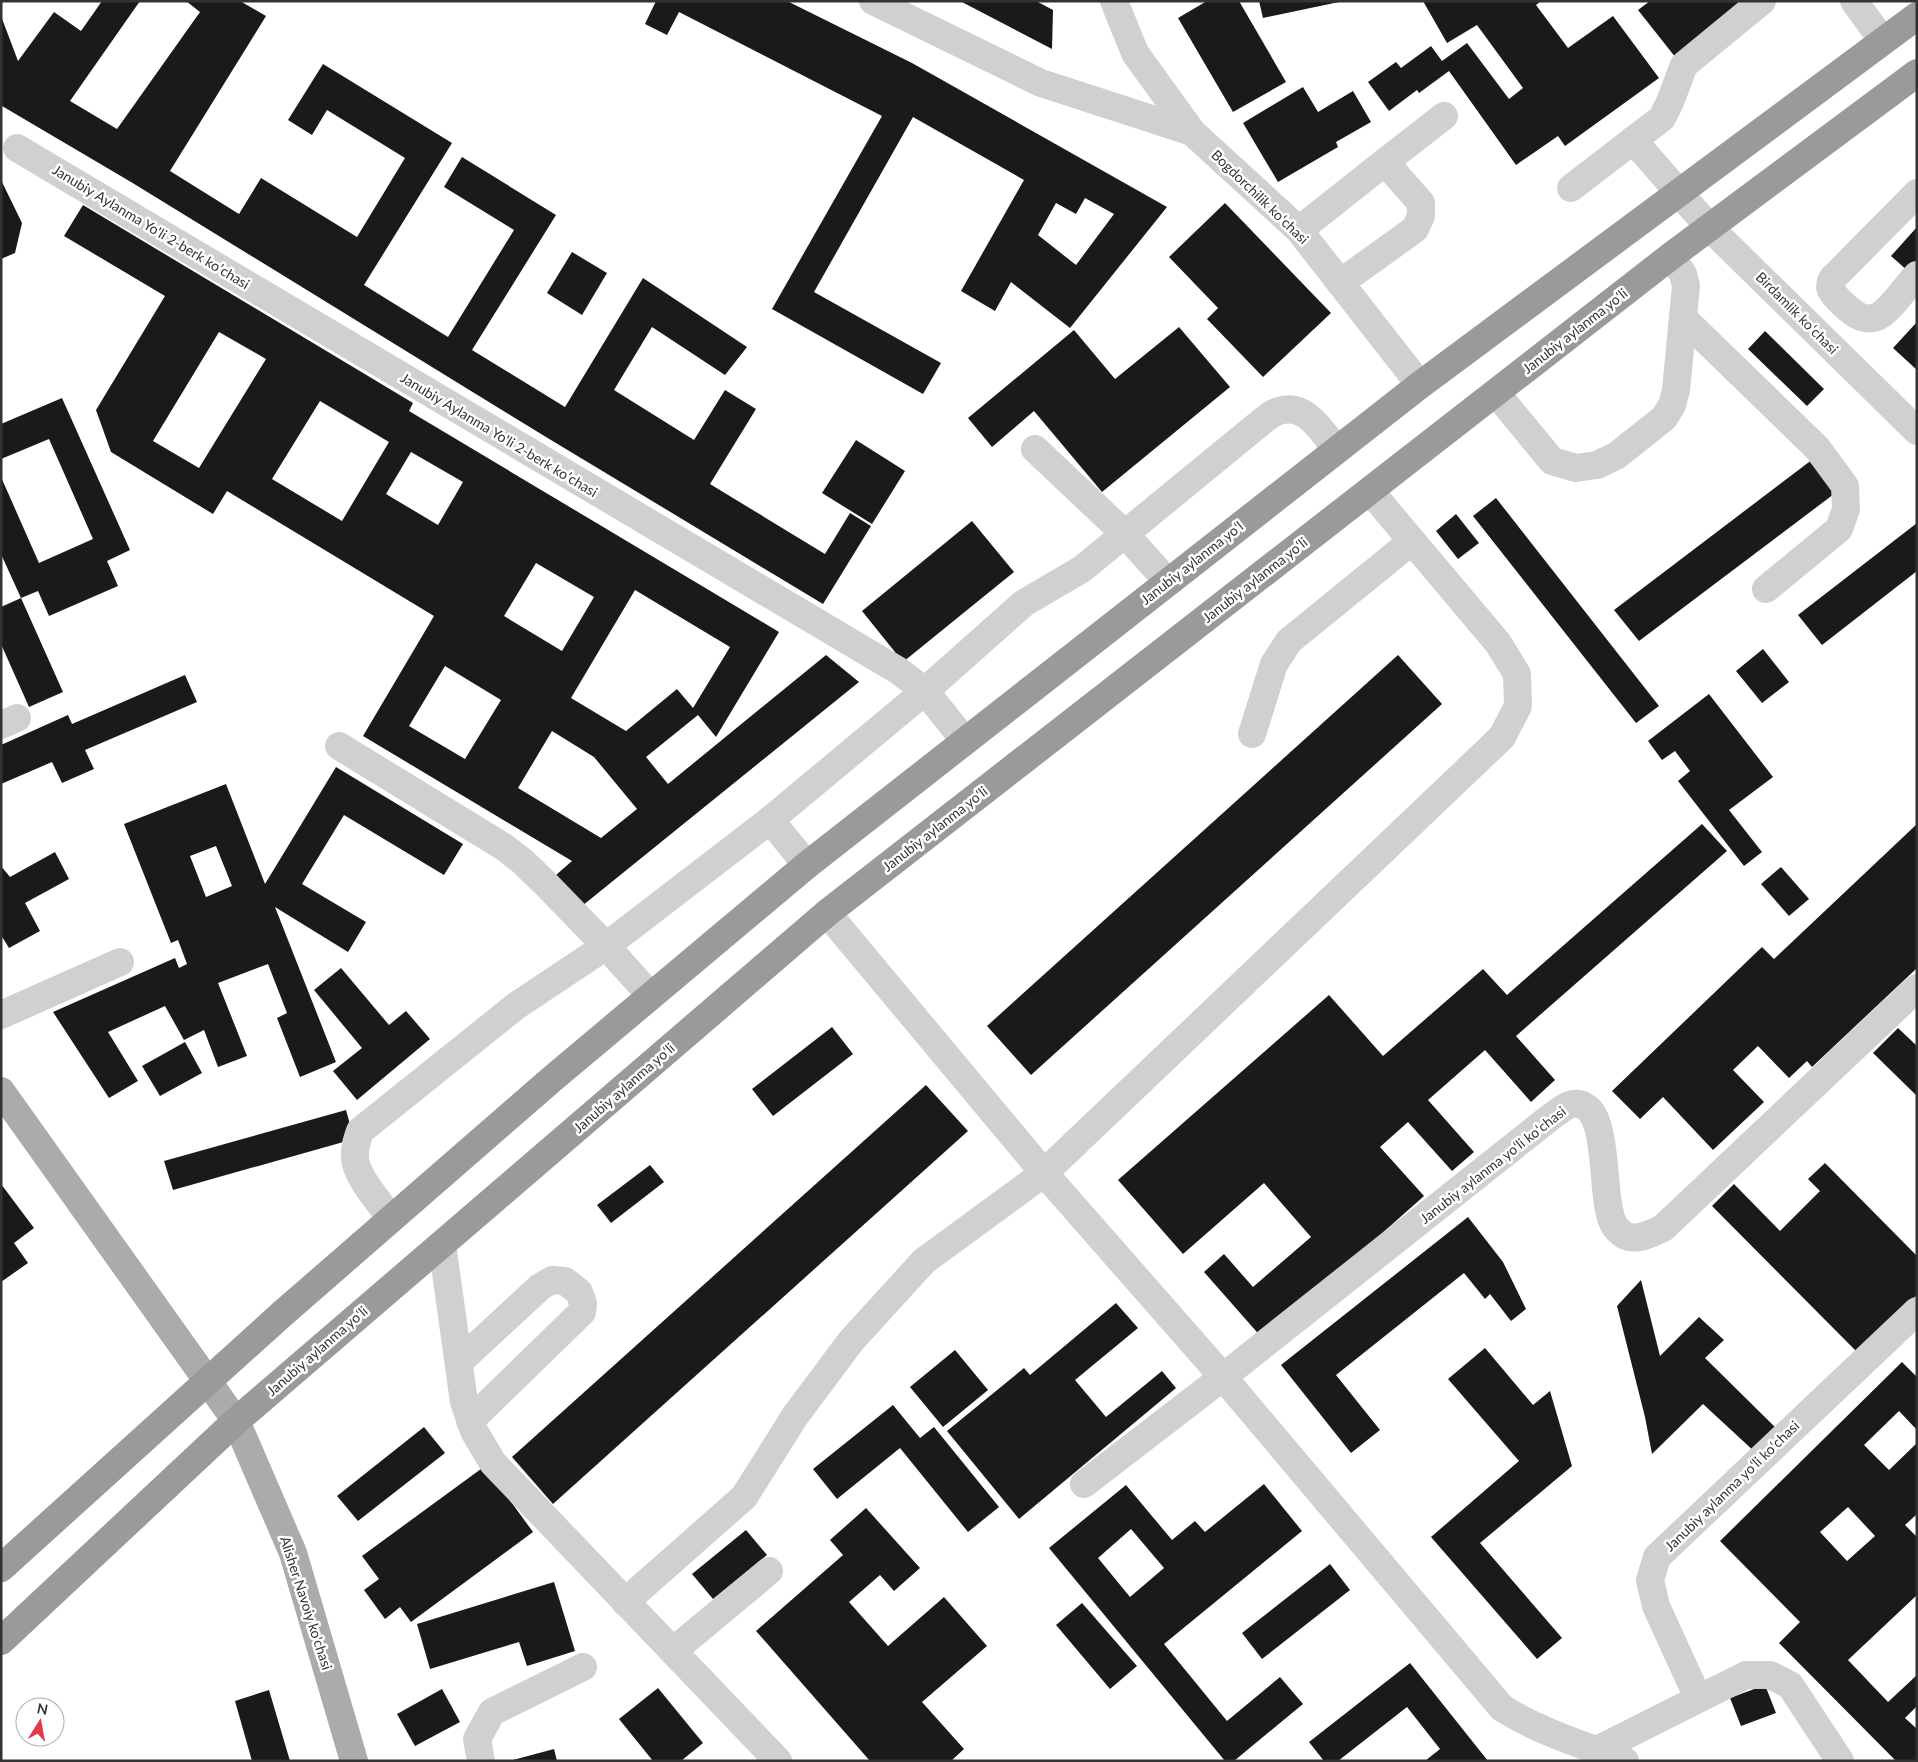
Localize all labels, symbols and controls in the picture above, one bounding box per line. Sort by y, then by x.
street label: Bogdorchilik koʻchasi [1208,146,1312,247]
street label: Janubiy Аylanma Yo'li 2-berk koʼchasi [50,161,253,292]
street label: Birdamlik koʻchasi [1753,268,1842,357]
street label: Janubiy aylanma yoʻli [1519,284,1630,377]
street label: Janubiy Аylanma Yo'li 2-berk koʼchasi [398,369,601,500]
street label: Janubiy aylanma yoʻl [1137,517,1246,608]
street label: Janubiy aylanma yoʻli [1199,533,1310,626]
street label: Janubiy aylanma yoʻli [879,782,990,875]
street label: Janubiy aylanma yoʻli [570,1039,678,1136]
street label: Janubiy aylanma yoʻli koʻchasi [1416,1102,1569,1227]
street label: Janubiy aylanma yoʻli [263,1302,371,1399]
street label: Janubiy aylanma yoʻli koʻchasi [1661,1417,1802,1554]
street label: Alisher Navoiy ko'chasi [277,1534,336,1672]
north arrow [15,1697,65,1747]
text: N [36,1699,49,1718]

